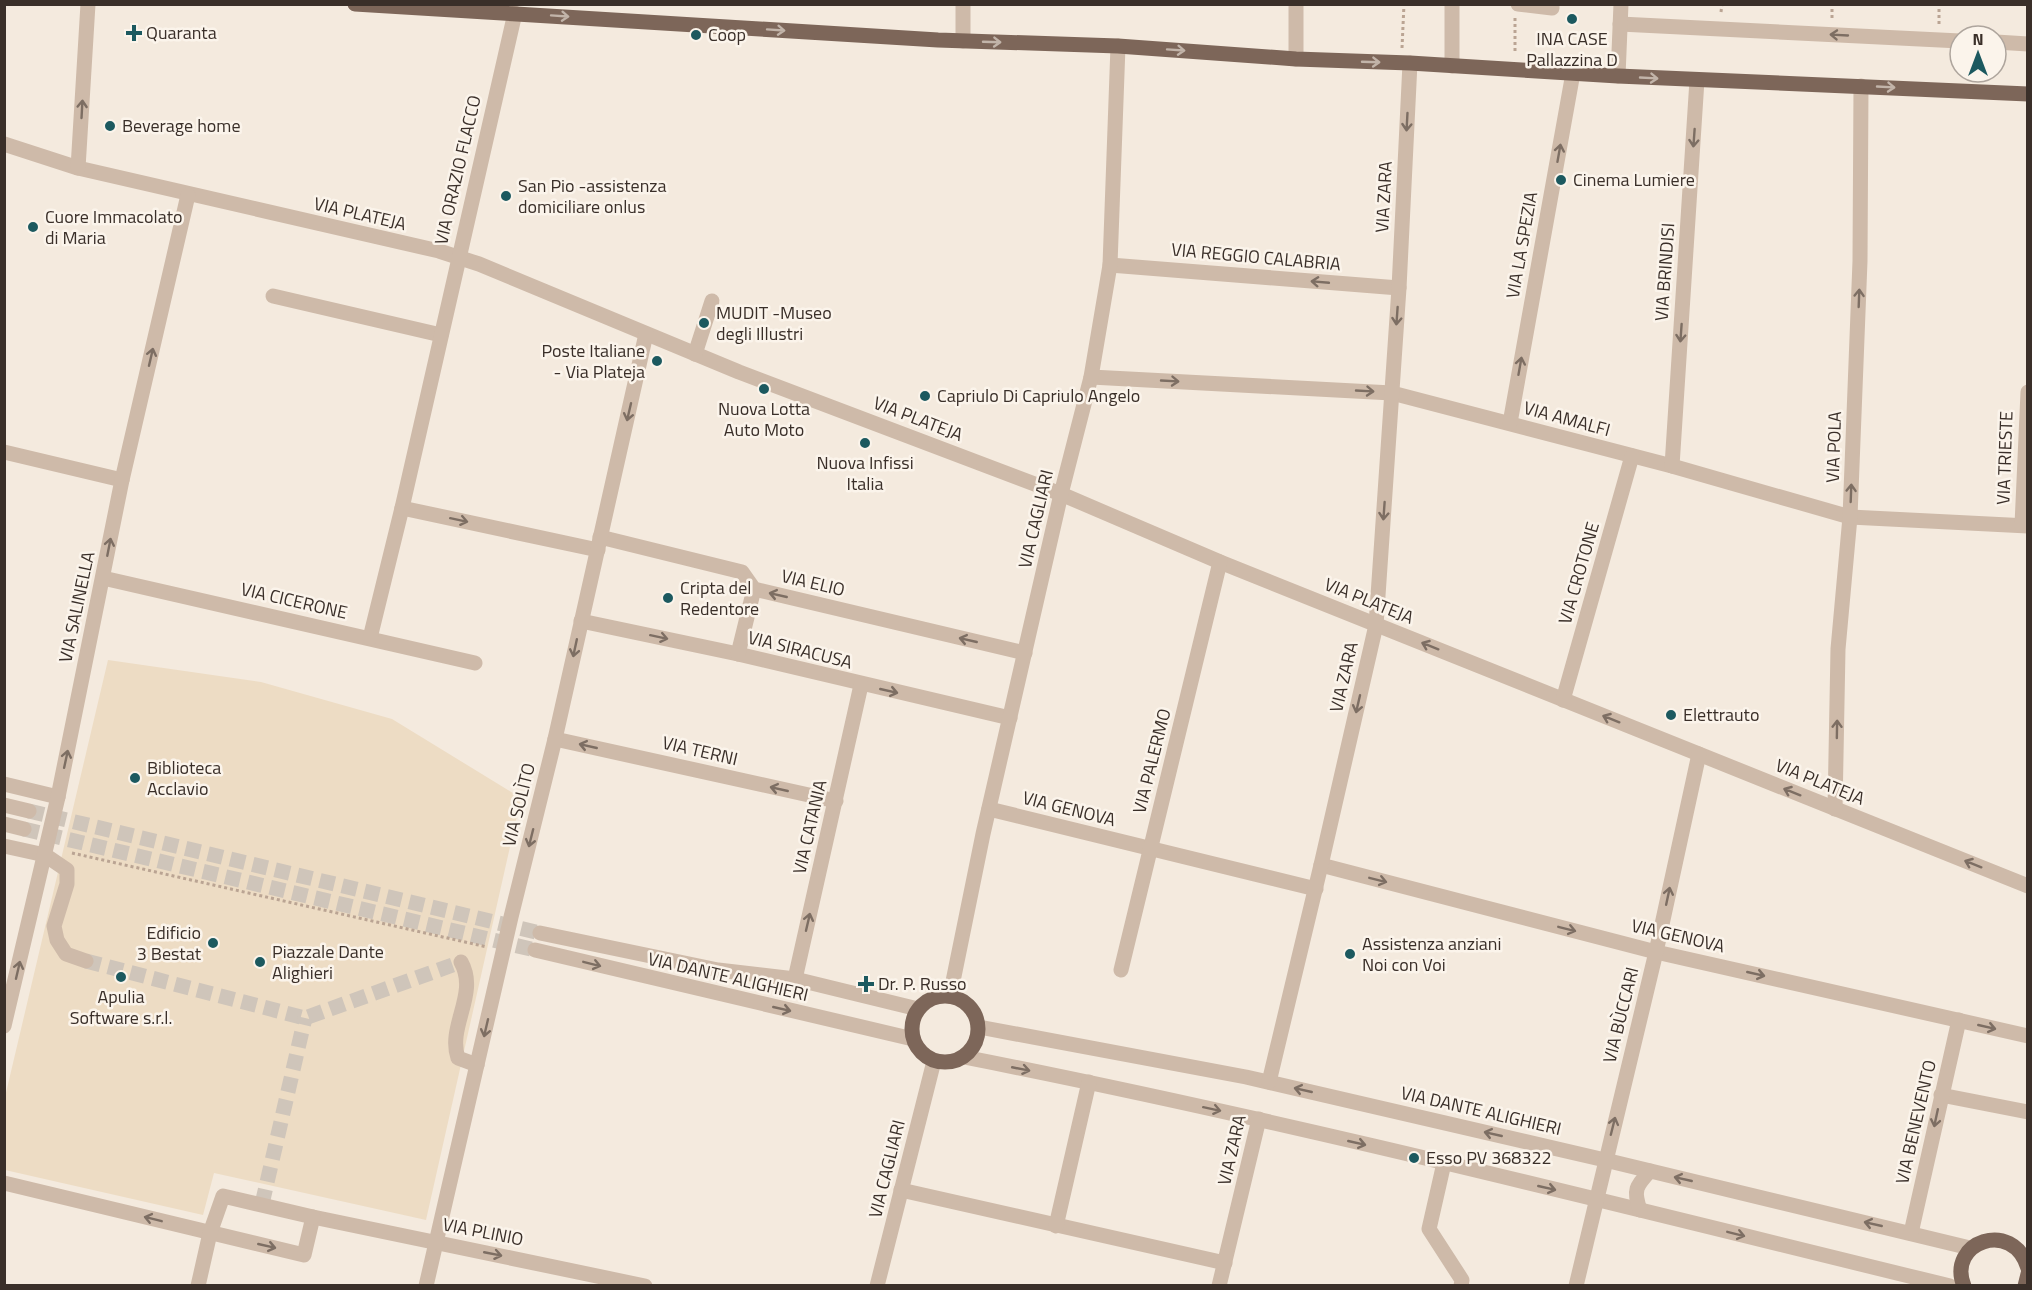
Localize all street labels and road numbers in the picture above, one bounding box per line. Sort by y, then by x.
street label: VIA ORAZIO FLACCO [427,92,488,247]
street label: VIA ZARA [1368,160,1399,233]
street label: VIA LA SPEZIA [1499,189,1544,300]
street label: VIA PLATEJA [311,190,409,237]
street label: VIA BRINDISI [1648,222,1681,322]
street label: VIA REGGIO CALABRIA [1170,236,1342,277]
street label: VIA PLATEJA [869,389,967,448]
street label: VIA AMALFI [1521,394,1613,443]
street label: VIA POLA [1819,411,1848,483]
street label: VIA TRIESTE [1989,411,2020,505]
street label: VIA CAGLIARI [1011,467,1060,571]
street label: VIA CROTONE [1551,519,1606,627]
street label: VIA SALINELLA [52,549,102,665]
street label: VIA ELIO [779,562,848,603]
street label: VIA PLATEJA [1320,570,1418,631]
street label: VIA CICERONE [238,575,350,626]
street label: VIA SIRACUSA [745,623,856,676]
street label: VIA ZARA [1322,639,1365,715]
street label: VIA PALERMO [1125,706,1178,816]
street label: VIA TERNI [660,729,741,772]
street label: VIA PLATEJA [1771,751,1869,812]
street label: VIA SOLÌTO [495,760,542,850]
street label: VIA CATANIA [786,777,834,877]
street label: VIA GENOVA [1020,784,1119,833]
street label: VIA GENOVA [1629,912,1728,959]
street label: VIA DANTE ALIGHIERI [645,945,811,1008]
street label: VIA BÙCCARI [1596,964,1645,1066]
street label: VIA BENEVENTO [1888,1057,1943,1186]
street label: VIA DANTE ALIGHIERI [1398,1079,1564,1142]
street label: VIA ZARA [1210,1112,1253,1188]
street label: VIA CAGLIARI [861,1117,912,1221]
street label: VIA PLINIO [440,1210,526,1253]

